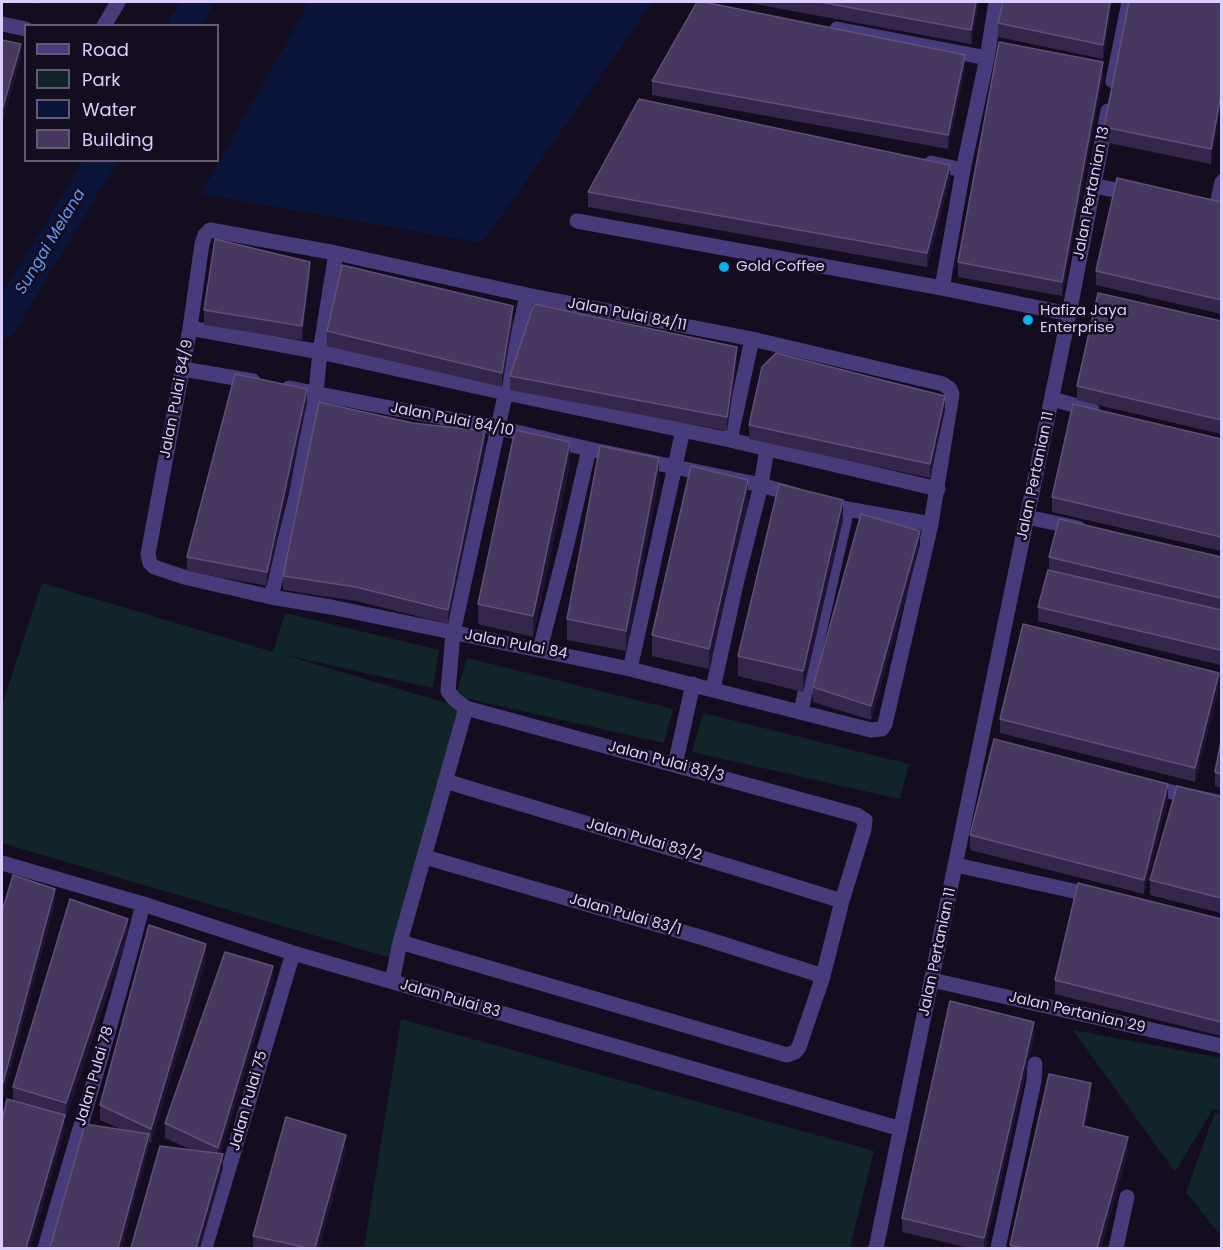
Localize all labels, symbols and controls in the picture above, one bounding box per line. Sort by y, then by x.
legend [24,24,219,162]
text: Road [82,37,129,62]
text: Park [82,67,121,92]
text: Water [82,97,136,122]
street label: Jalan Pertanian 13 [1070,125,1114,261]
text: Building [82,127,154,152]
water label: Sungai Melana [12,186,90,298]
place label: Gold Coffee [736,258,825,276]
marker: Gold Coffee [717,260,731,274]
street label: Jalan Pulai 84/11 [566,295,688,335]
place label: Hafiza Jaya Enterprise [1040,302,1127,337]
marker: Hafiza Jaya Enterprise [1021,313,1035,327]
street label: Jalan Pulai 84/9 [157,338,197,460]
street label: Jalan Pulai 84/10 [389,399,515,441]
street label: Jalan Pertanian 11 [1014,410,1058,542]
street label: Jalan Pulai 84 [463,626,569,664]
street label: Jalan Pulai 83/3 [606,738,726,786]
street label: Jalan Pulai 83/2 [584,815,704,865]
street label: Jalan Pertanian 11 [916,886,960,1018]
street label: Jalan Pulai 83/1 [567,890,683,940]
street label: Jalan Pulai 83 [398,976,502,1022]
street label: Jalan Pertanian 29 [1007,989,1147,1037]
street label: Jalan Pulai 78 [72,1024,118,1128]
street label: Jalan Pulai 75 [226,1049,272,1153]

